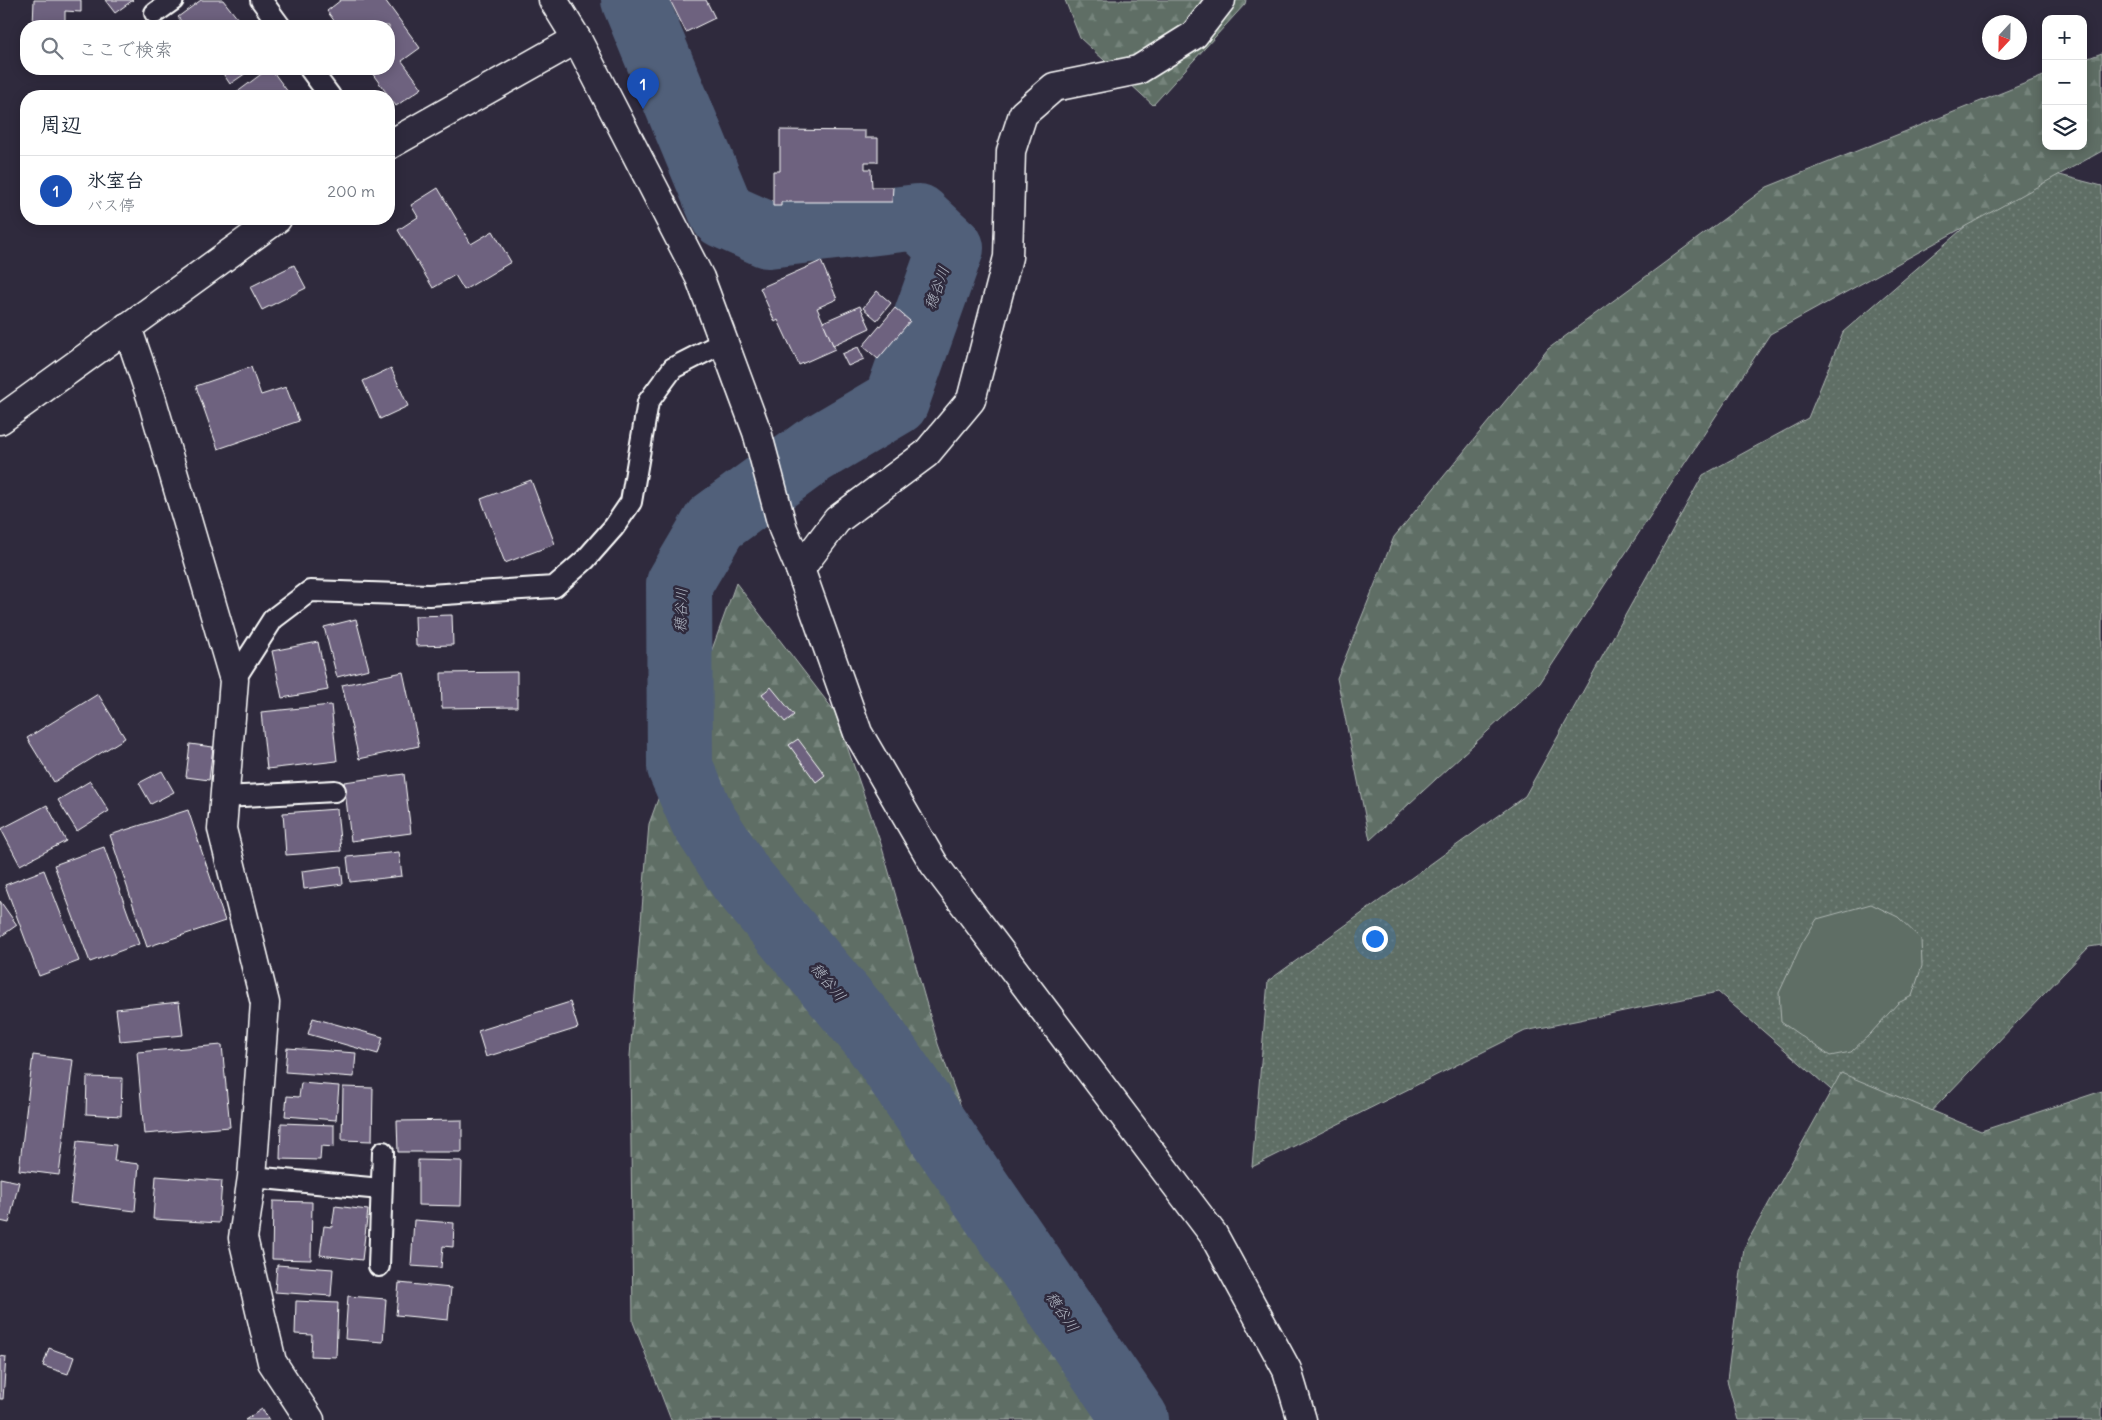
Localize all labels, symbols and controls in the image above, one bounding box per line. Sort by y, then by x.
north arrow [1982,15,2027,60]
map controls [2042,15,2087,150]
button: + [2042,15,2087,60]
search box [20,20,395,75]
icon: search [38,34,66,62]
text: ここで検索 [78,37,173,61]
button: − [2042,60,2087,105]
pin: 1 [627,68,659,109]
button: layers [2042,105,2087,150]
text: 周辺 [40,111,82,138]
text: 氷室台 [87,168,144,192]
text: 1 [53,181,59,201]
text: 200 m [327,181,375,201]
text: バス停 [87,195,135,215]
water label: 穂谷川 [920,263,953,312]
water label: 穂谷川 [670,587,691,633]
your location [1362,926,1388,952]
water label: 穂谷川 [807,958,850,1005]
water label: 穂谷川 [1042,1288,1083,1336]

